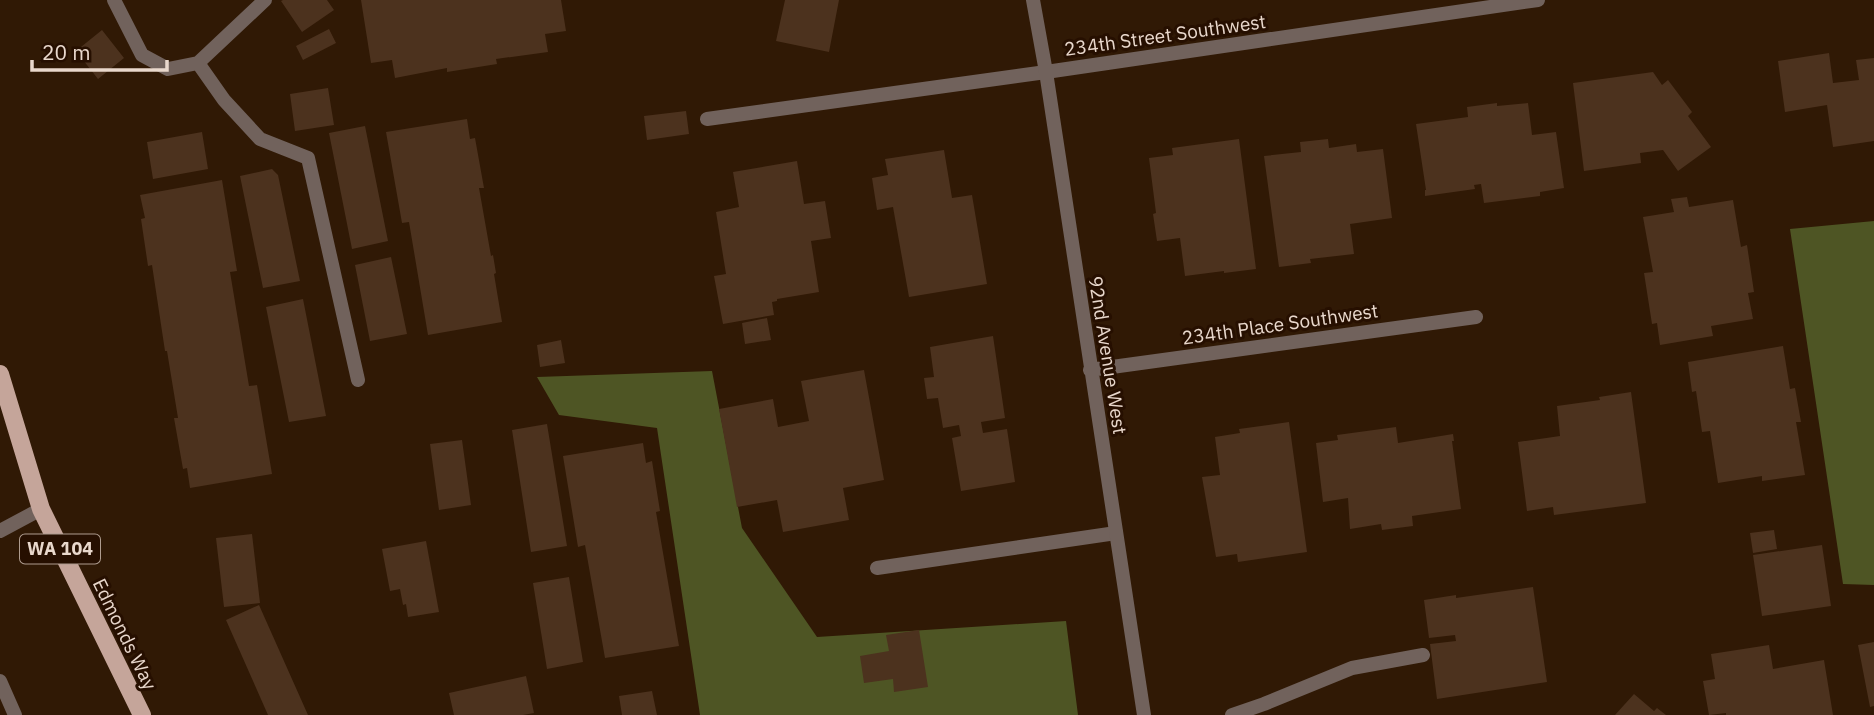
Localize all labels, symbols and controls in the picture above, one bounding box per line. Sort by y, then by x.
street label: 234th Street Southwest [1063,9,1267,61]
scale bar [32,28,166,72]
text: 20 m [42,38,91,66]
street label: 92nd Avenue West [1084,274,1132,436]
street label: 234th Place Southwest [1180,298,1380,350]
road number: WA 104 [20,534,100,564]
street label: Edmonds Way [88,574,163,694]

